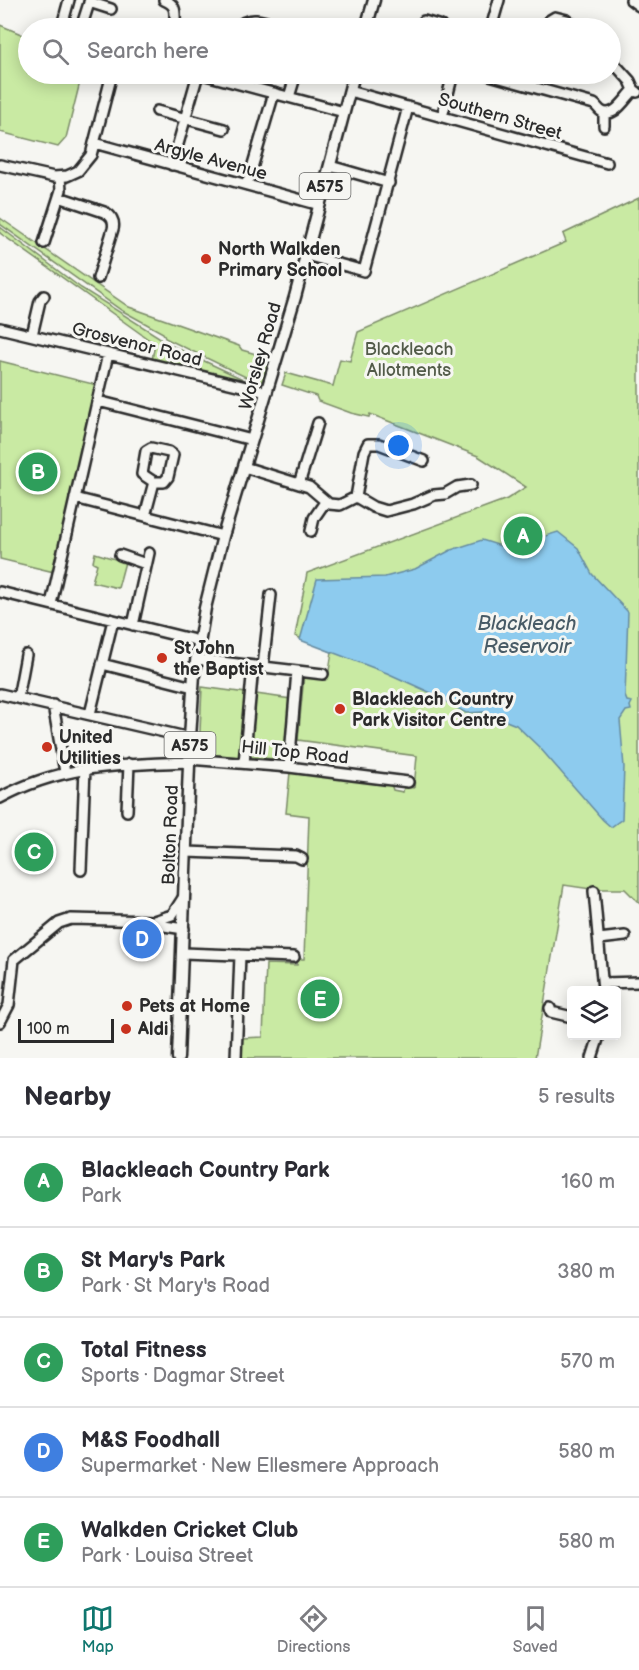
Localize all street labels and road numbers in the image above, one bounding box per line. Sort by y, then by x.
street label: Southern Street [436,89,565,144]
street label: Argyle Avenue [152,134,270,185]
road number: A575 [300,173,350,199]
street label: Worsley Road [235,300,286,412]
street label: Grosvenor Road [70,318,204,371]
road number: A575 [164,732,216,758]
street label: Hill Top Road [240,736,350,769]
street label: Bolton Road [158,785,183,886]

